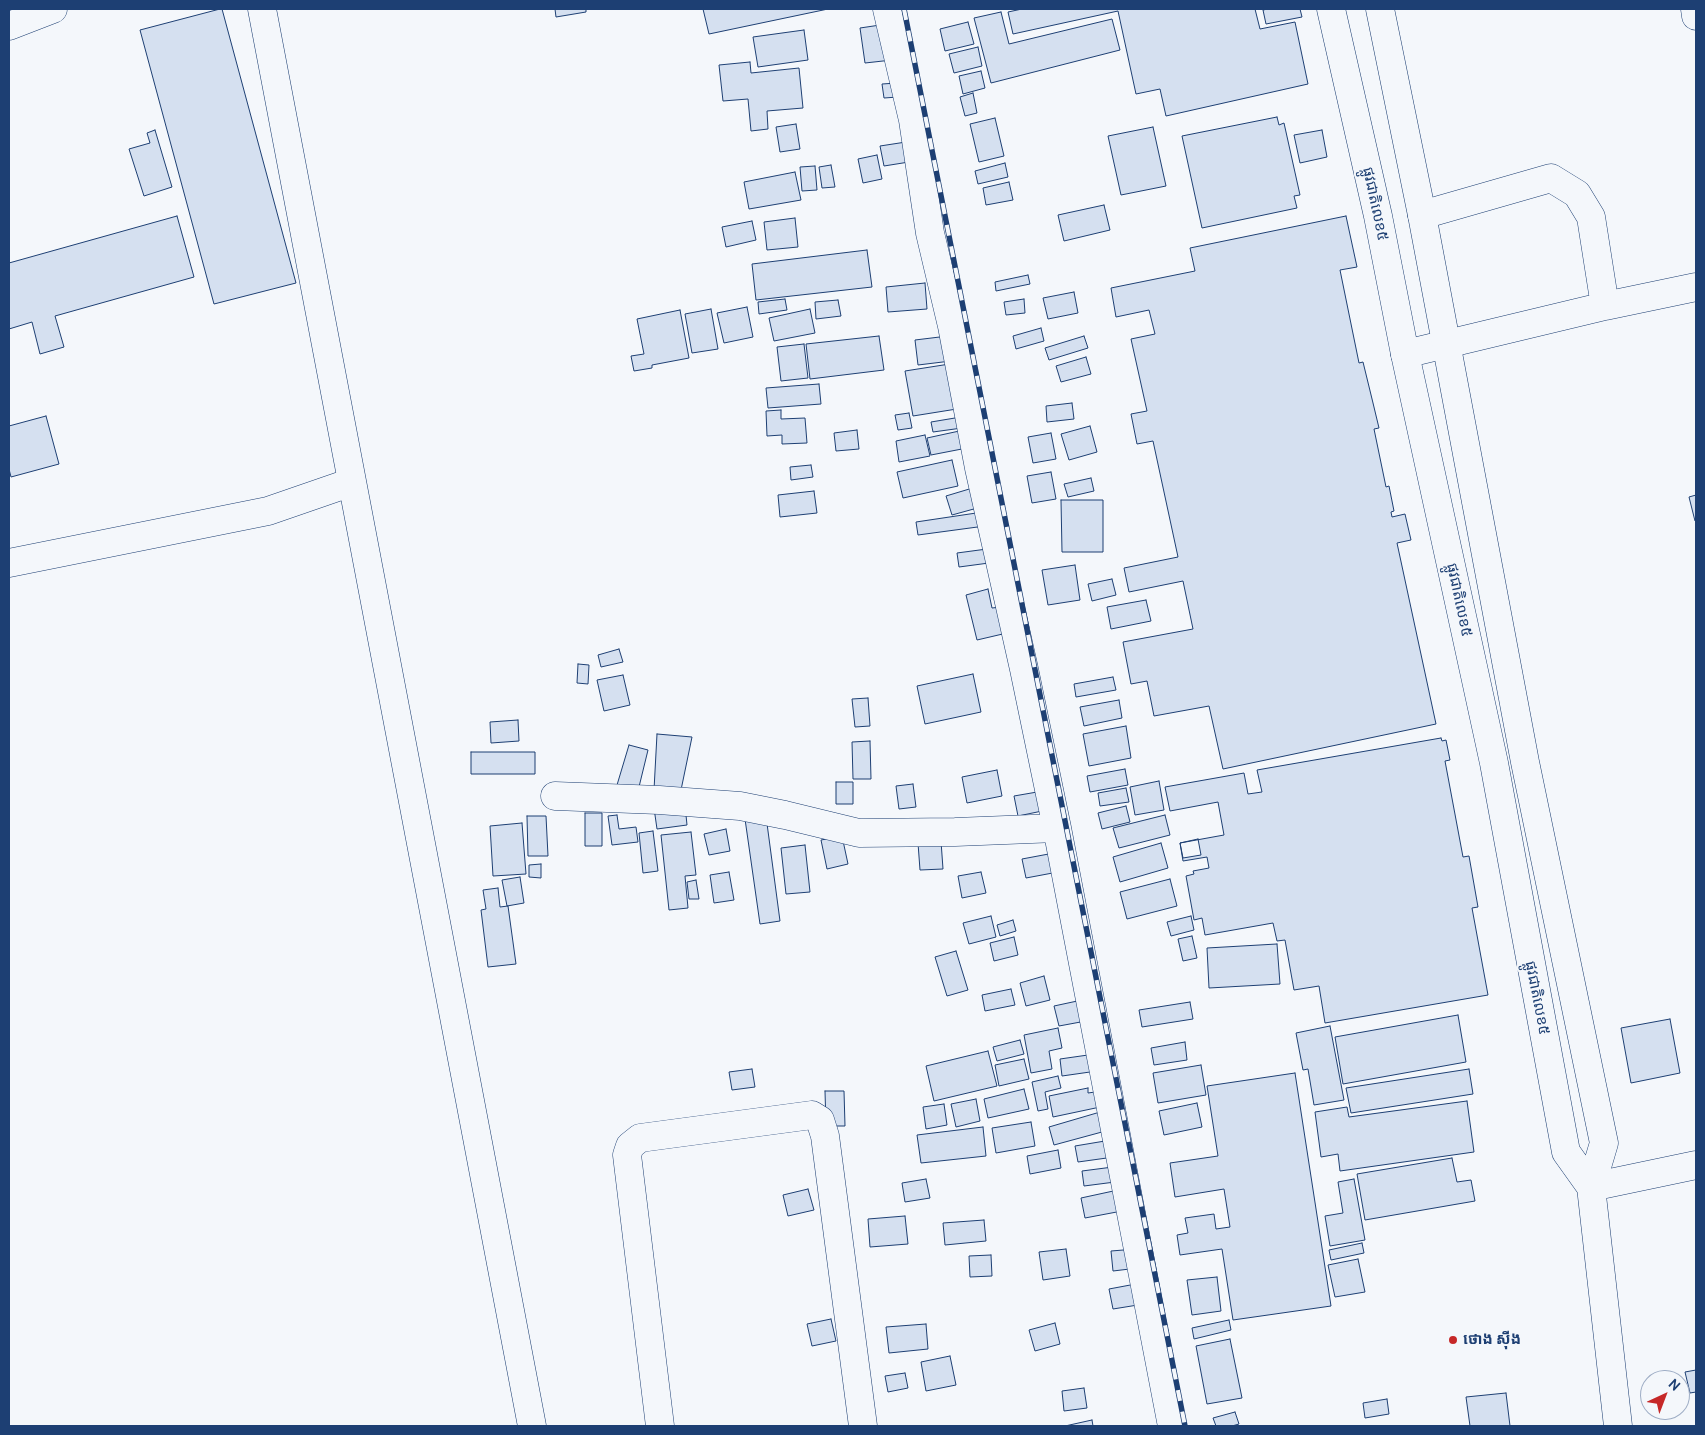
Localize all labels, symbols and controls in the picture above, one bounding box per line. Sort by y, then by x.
street label: ផ្លូវជាតិលេខ៥ [1358,165,1392,243]
street label: ផ្លូវជាតិលេខ៥ [1442,561,1476,639]
street label: ផ្លូវជាតិលេខ៥ [1521,959,1553,1037]
place label: ថោង ស៊ីង [1463,1331,1521,1349]
marker: ថោង ស៊ីង [1447,1334,1459,1346]
north arrow [1640,1370,1690,1420]
text: N [1665,1375,1684,1395]

